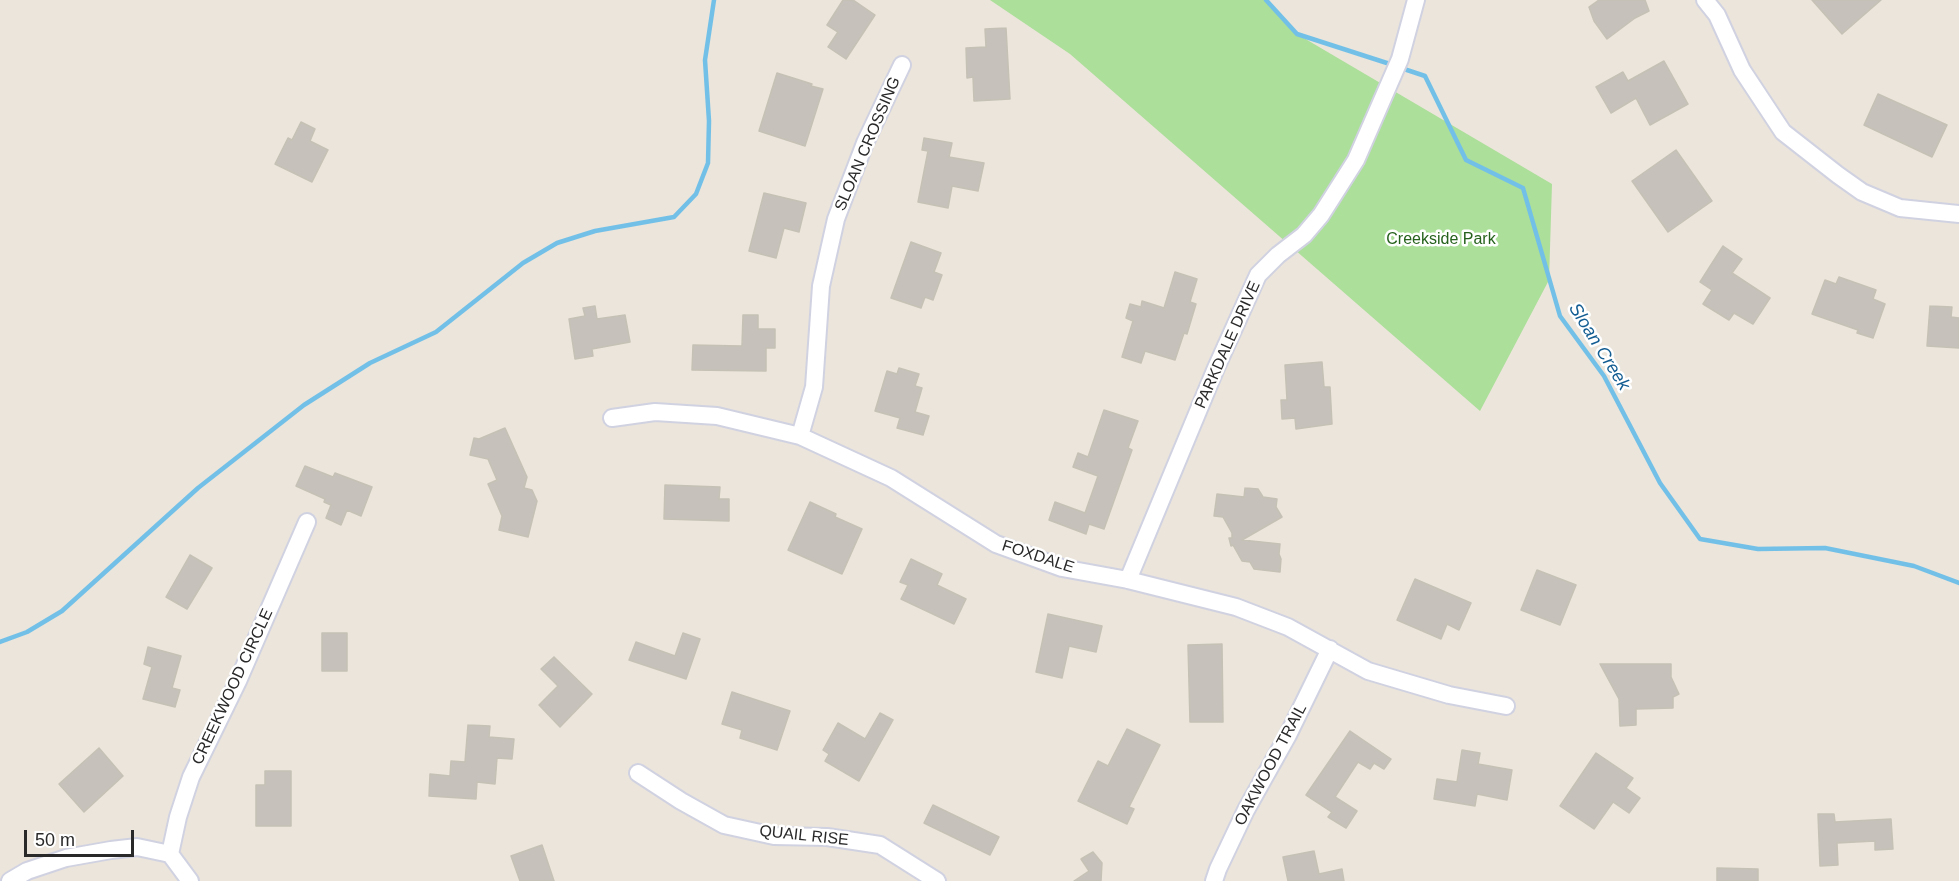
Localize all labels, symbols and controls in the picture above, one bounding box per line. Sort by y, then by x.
street label: SLOAN CROSSING [831,74,905,214]
park label: Creekside Park [1386,230,1496,250]
street label: PARKDALE DRIVE [1191,278,1265,412]
water label: Sloan Creek [1564,299,1634,395]
street label: FOXDALE [1000,536,1076,578]
street label: CREEKWOOD CIRCLE [188,606,278,768]
street label: OAKWOOD TRAIL [1231,701,1311,829]
scale bar [27,818,136,856]
street label: QUAIL RISE [758,822,850,850]
text: 50 m [35,830,75,850]

